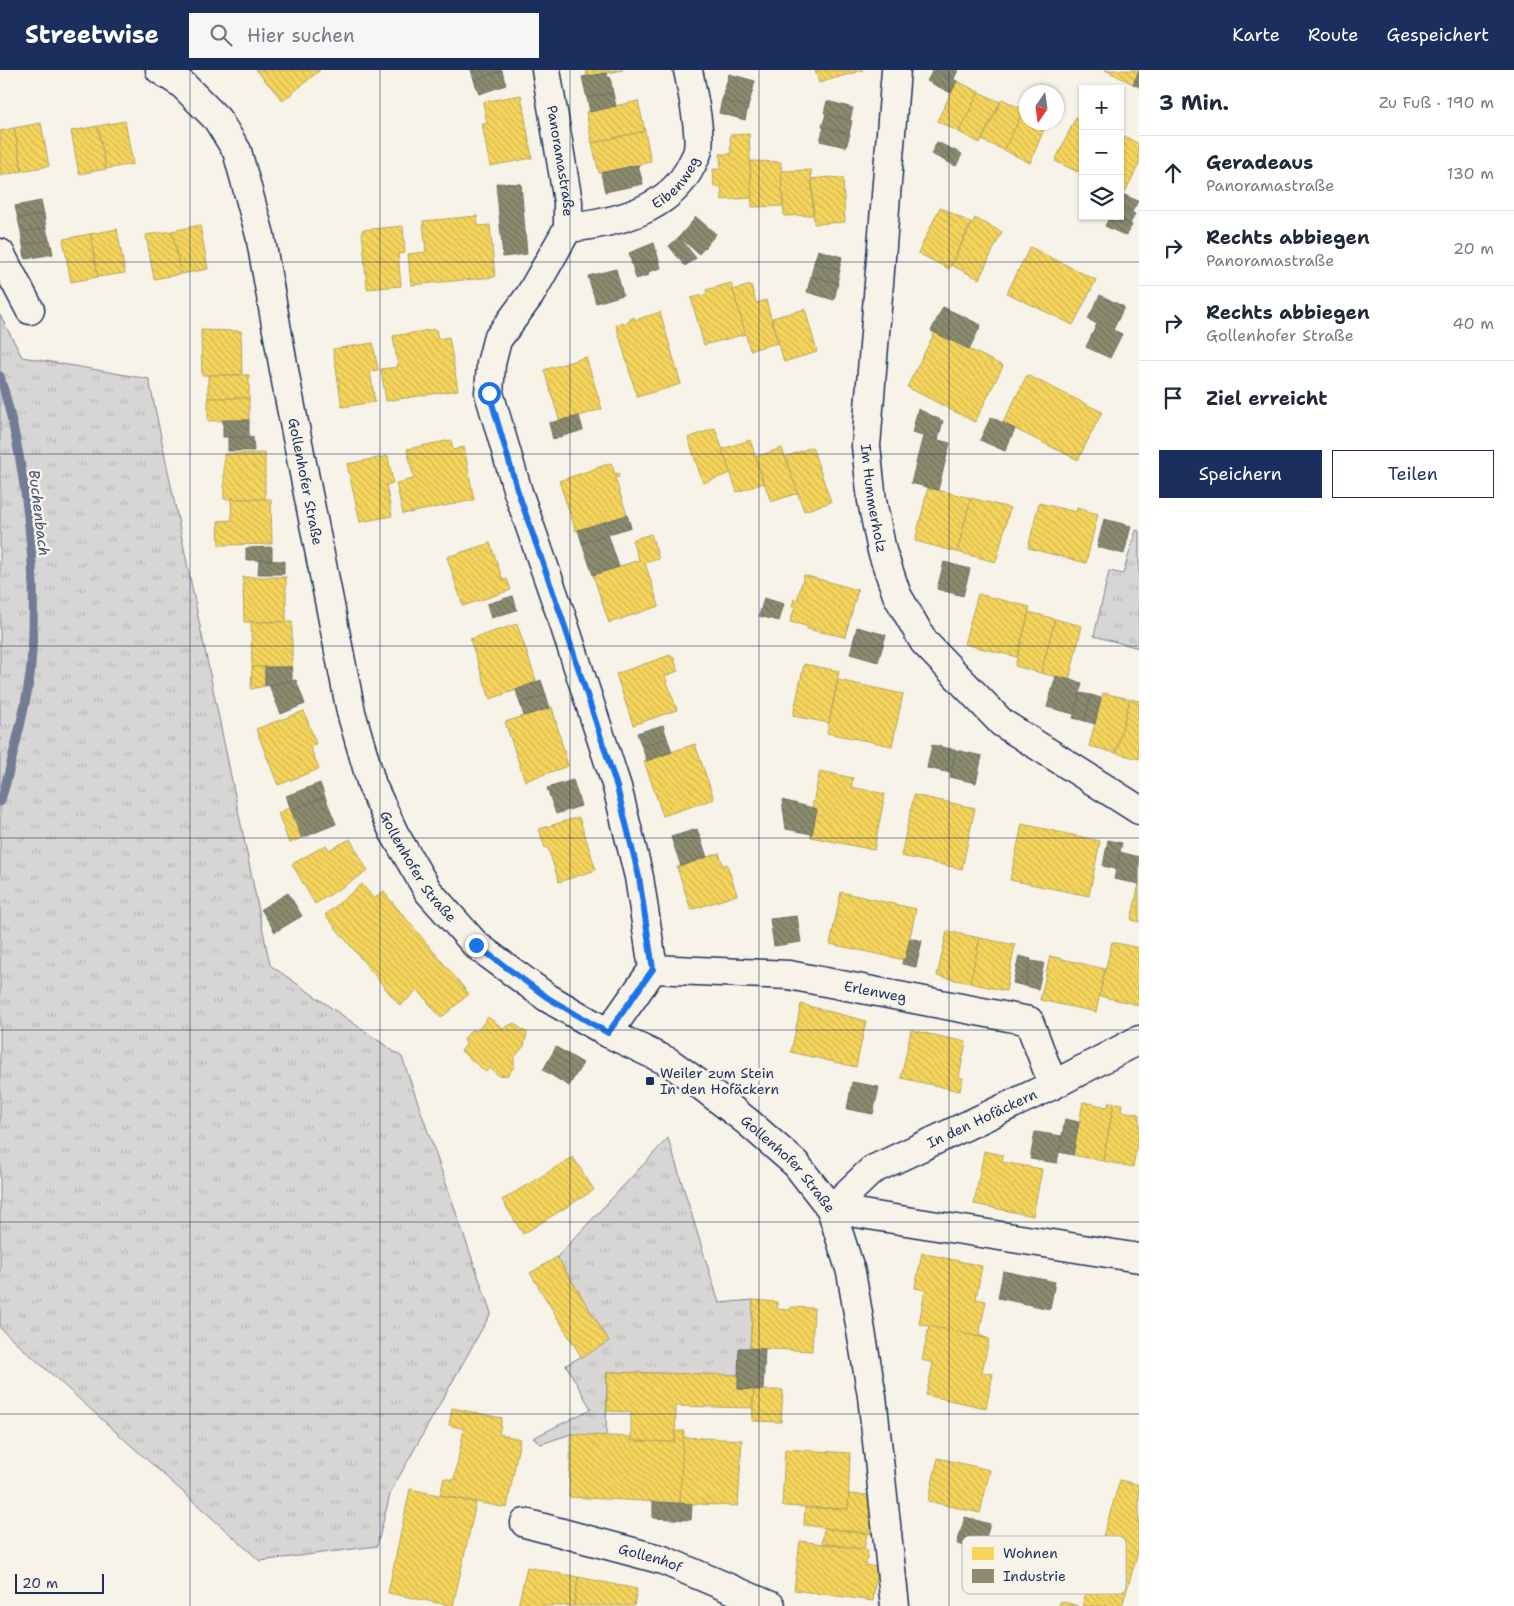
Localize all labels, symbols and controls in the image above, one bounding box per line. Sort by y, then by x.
search box [189,13,539,58]
text: Streetwise [25,19,159,51]
icon: search [207,21,235,49]
text: Hier suchen [247,23,355,48]
text: Karte [1232,23,1280,47]
text: Route [1308,23,1359,47]
text: Gespeichert [1387,23,1489,47]
north arrow [1019,85,1064,130]
map controls [1079,85,1124,220]
button: + [1079,85,1124,130]
text: 3 Min. [1159,89,1229,117]
text: Zu Fuß · 190 m [1379,92,1494,113]
street label: Panoramastraße [543,104,577,216]
button: − [1079,130,1124,175]
text: Geradeaus [1206,150,1313,175]
street label: Eibenweg [648,153,703,213]
icon: ahead [1159,159,1187,187]
text: 130 m [1447,163,1494,184]
button: layers [1079,175,1124,220]
text: Panoramastraße [1206,175,1334,196]
text: Rechts abbiegen [1206,225,1370,250]
icon: right [1159,234,1187,262]
text: 20 m [1453,238,1494,259]
text: Panoramastraße [1206,250,1334,271]
text: Rechts abbiegen [1206,300,1370,325]
icon: right [1159,309,1187,337]
text: 40 m [1452,313,1494,334]
text: Gollenhofer Straße [1206,325,1354,346]
route start [478,382,501,405]
icon: arrive [1159,384,1187,412]
text: Ziel erreicht [1206,386,1327,411]
street label: Gollenhofer Straße [284,416,327,547]
street label: Im Hummerholz [857,443,891,554]
button: Speichern [1159,450,1322,498]
button: Teilen [1332,450,1494,498]
water label: Buchenbach [24,469,54,557]
street label: Gollenhofer Straße [376,808,460,926]
route end [465,934,488,957]
street label: Erlenweg [843,977,908,1006]
place label: Weiler zum Stein In den Hofäckern [660,1064,779,1098]
marker: Weiler zum Stein In den Hofäckern [644,1075,656,1087]
street label: In den Hofäckern [924,1085,1040,1152]
street label: Gollenhofer Straße [737,1111,839,1216]
legend [962,1536,1126,1594]
street label: Gollenhof [616,1539,686,1576]
text: Wohnen [1003,1544,1058,1562]
text: Industrie [1003,1567,1066,1585]
scale bar [15,1571,104,1594]
text: 20 m [22,1574,58,1592]

